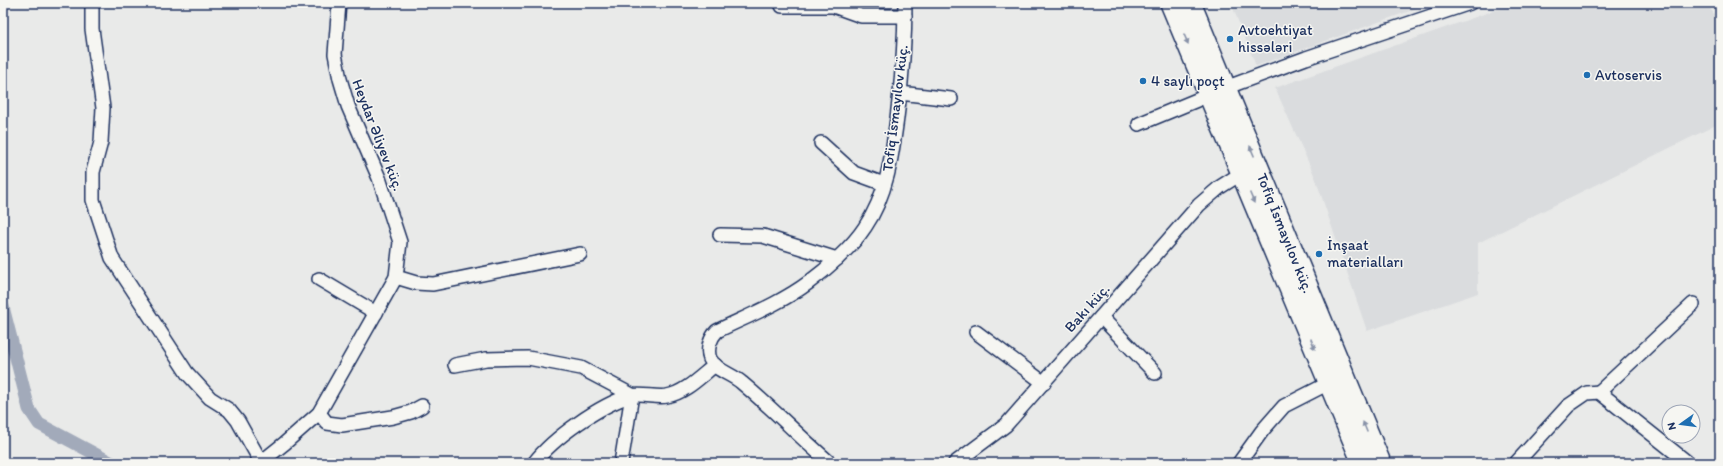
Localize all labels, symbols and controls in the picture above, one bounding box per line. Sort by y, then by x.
place label: Avtoehtiyat hissələri [1238,21,1313,56]
one-way arrow [1182,33,1189,45]
marker: Avtoehtiyat hissələri [1225,34,1235,44]
street label: Tofiq İsmayılov küç. [878,44,912,172]
place label: Avtoservis [1595,66,1662,84]
marker: Avtoservis [1582,70,1592,80]
place label: 4 saylı poçt [1151,72,1225,90]
marker: 4 saylı poçt [1138,76,1148,86]
street label: Heydar Əliyev küç. [348,77,408,193]
one-way arrow [1248,145,1254,157]
street label: Tofiq İsmayılov küç. [1253,170,1317,296]
one-way arrow [1249,192,1255,203]
place label: İnşaat materialları [1327,236,1403,271]
marker: İnşaat materialları [1314,249,1324,259]
street label: Bakı küç. [1060,280,1114,336]
one-way arrow [1310,338,1316,350]
north arrow [1661,404,1701,444]
one-way arrow [1362,421,1369,433]
text: N [1665,421,1679,431]

